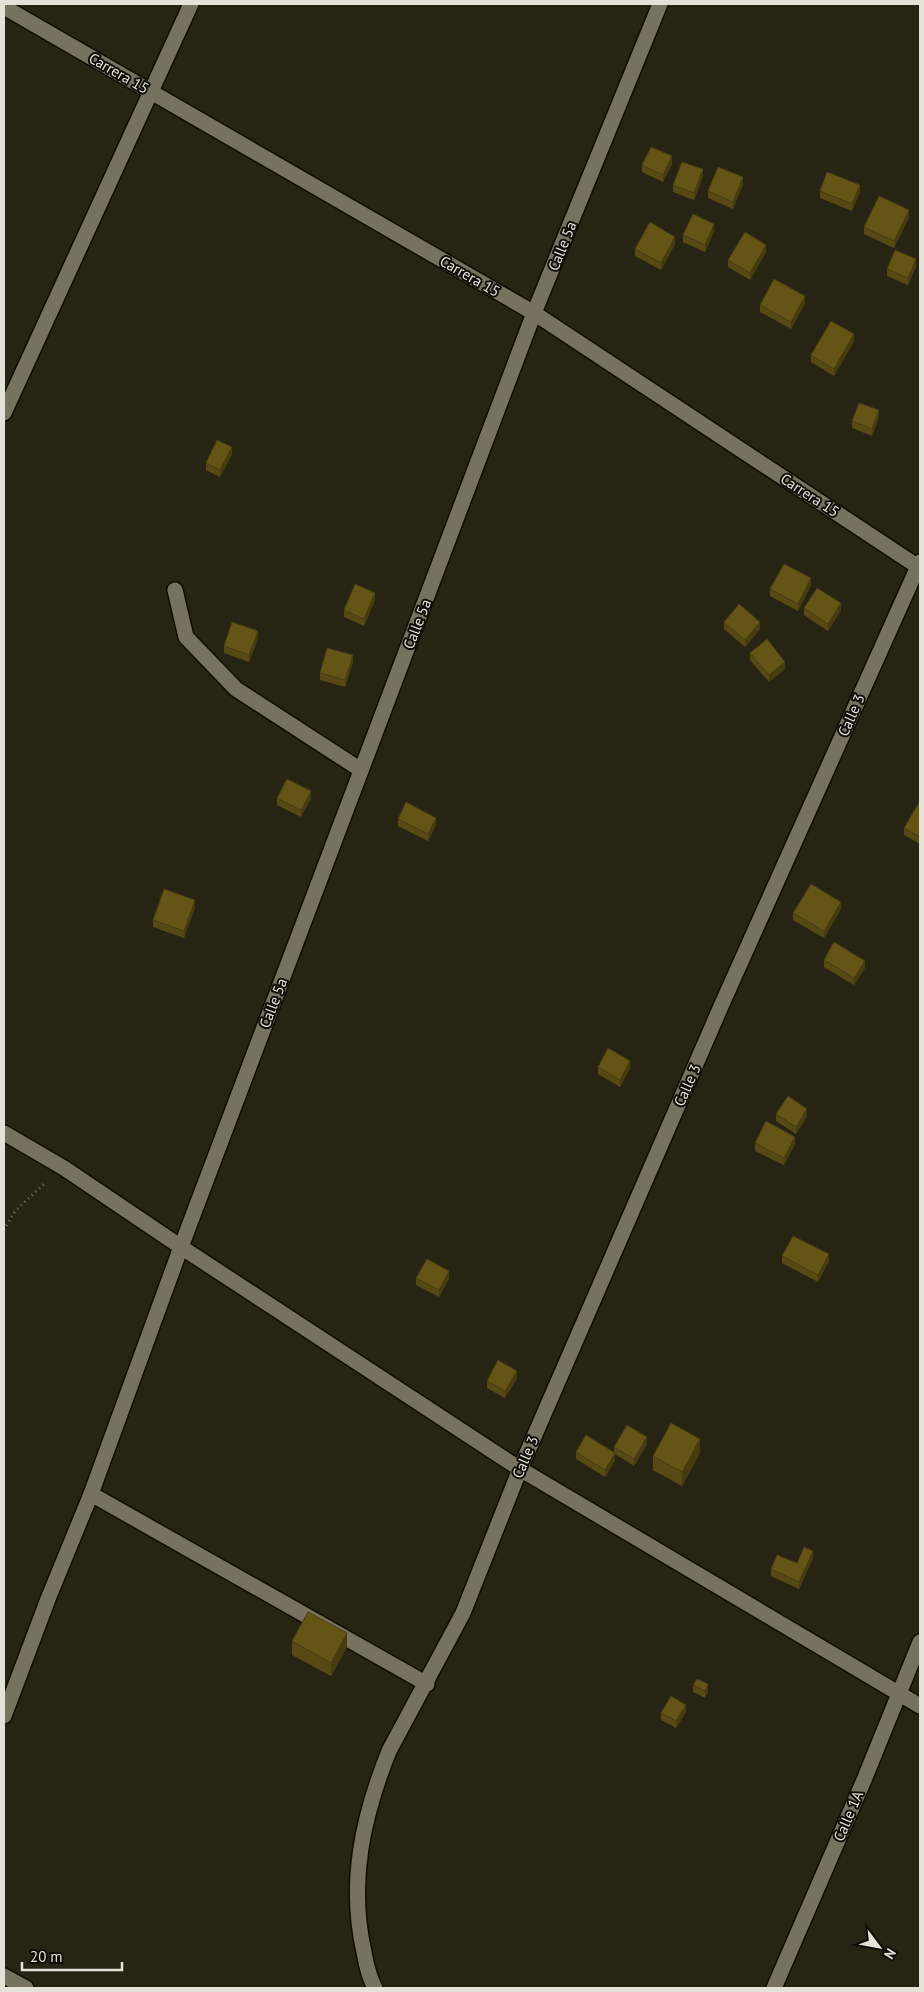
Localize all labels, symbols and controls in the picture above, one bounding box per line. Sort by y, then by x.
street label: Carrera 15 [85,48,153,98]
street label: Calle 5a [543,218,581,274]
street label: Carrera 15 [436,251,504,301]
street label: Carrera 15 [777,469,843,521]
street label: Calle 5a [399,596,435,652]
street label: Calle 3 [833,691,869,739]
street label: Calle 5a [255,975,291,1031]
street label: Calle 3 [669,1061,705,1109]
street label: Calle 3 [508,1433,542,1481]
street label: Calle 1A [829,1788,867,1844]
north arrow [854,1922,904,1972]
scale bar [22,1940,122,1972]
text: N [880,1945,900,1963]
text: 20 m [30,1947,63,1966]

